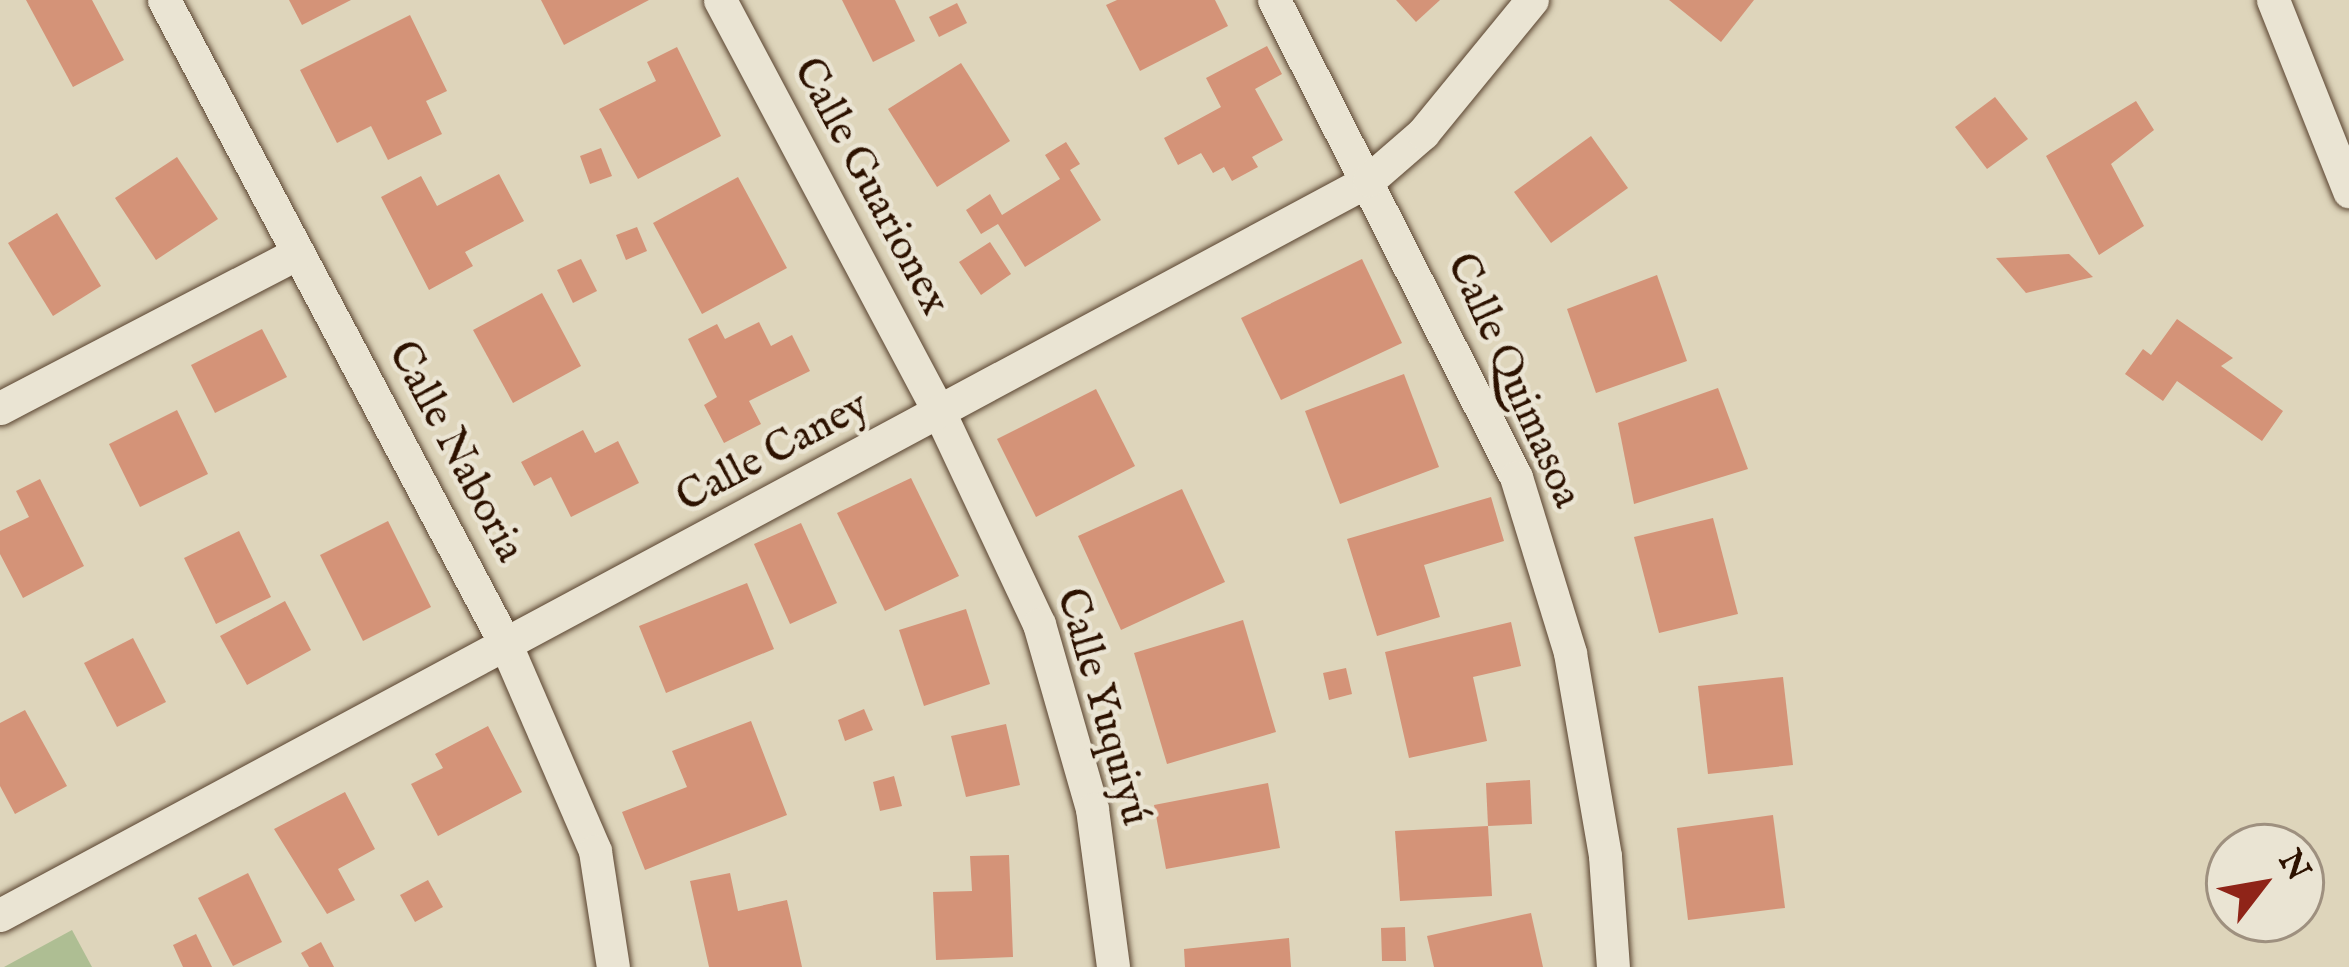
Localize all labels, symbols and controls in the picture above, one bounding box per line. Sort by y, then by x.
street label: Calle Guarionex [781,50,959,324]
street label: Calle Quimasoa [1434,246,1592,516]
street label: Calle Naboria [376,333,534,571]
street label: Calle Caney [668,381,878,525]
street label: Calle Yuquiyú [1044,583,1160,831]
north arrow [2205,823,2325,943]
text: N [2268,843,2319,889]

